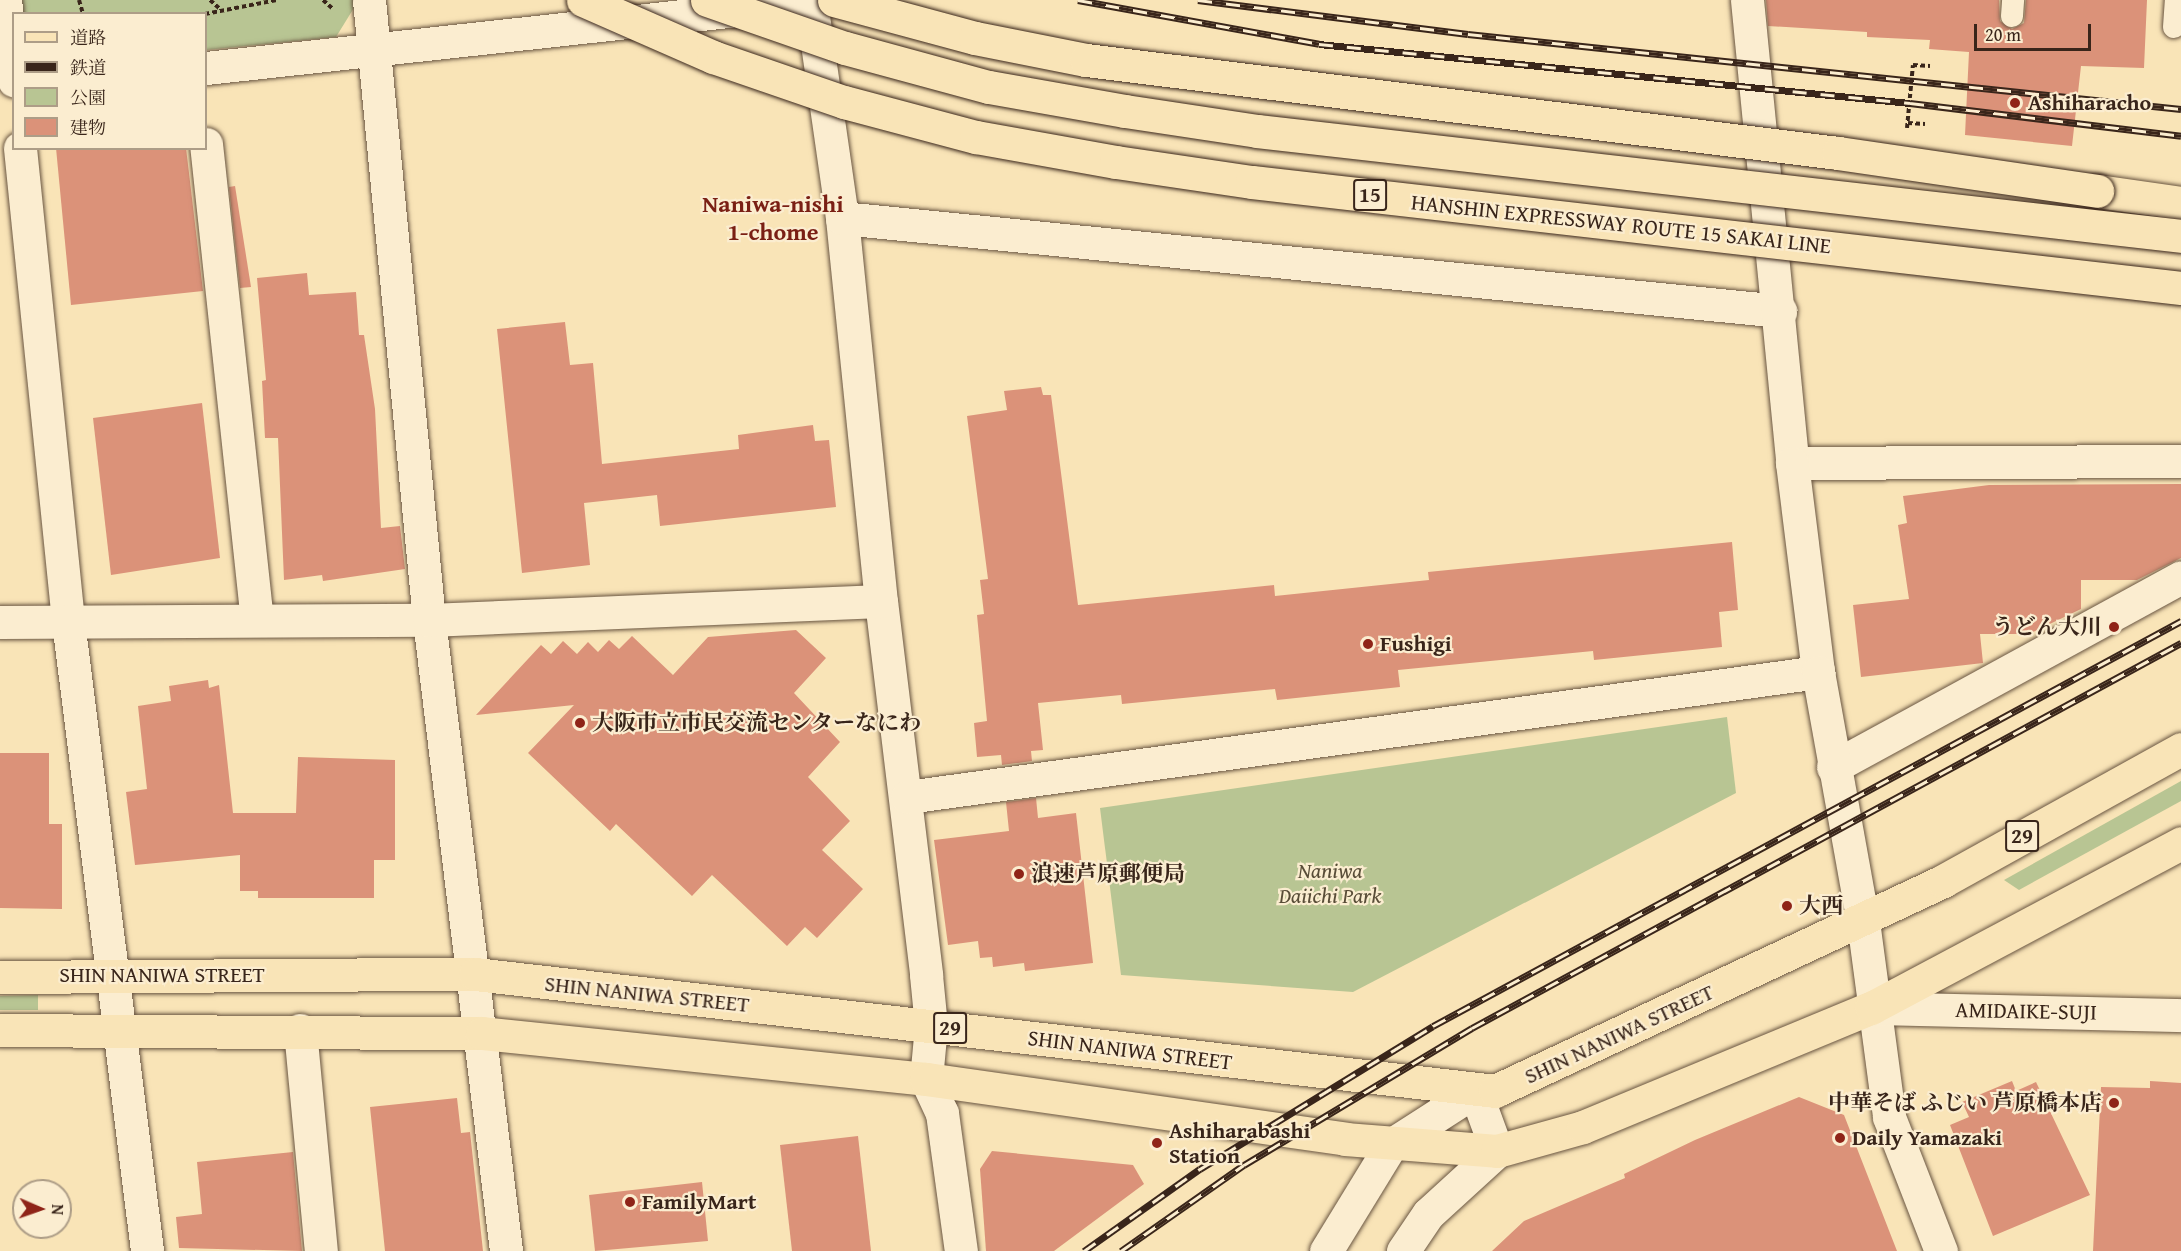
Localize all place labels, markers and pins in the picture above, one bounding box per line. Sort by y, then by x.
place label: Ashiharacho [2028,90,2151,116]
marker: Ashiharacho [2006,94,2024,112]
place label: うどん大川 [1992,614,2102,640]
marker: うどん大川 [2107,620,2121,634]
place label: Fushigi [1380,631,1452,657]
marker: Fushigi [1361,637,1375,651]
place label: 大阪市立市民交流センターなにわ [592,710,922,736]
marker: 大阪市立市民交流センターなにわ [573,716,587,730]
place label: 浪速芦原郵便局 [1031,861,1185,887]
marker: 浪速芦原郵便局 [1012,867,1026,881]
place label: 大西 [1799,893,1843,919]
marker: 大西 [1780,899,1794,913]
place label: 中華そば ふじい 芦原橋本店 [1828,1090,2102,1116]
marker: 中華そば ふじい 芦原橋本店 [2107,1096,2121,1110]
place label: Ashiharabashi Station [1169,1117,1310,1168]
place label: Daily Yamazaki [1852,1125,2002,1151]
marker: Daily Yamazaki [1833,1131,1847,1145]
marker: Ashiharabashi Station [1150,1136,1164,1150]
place label: FamilyMart [642,1189,756,1215]
marker: FamilyMart [623,1195,637,1209]

